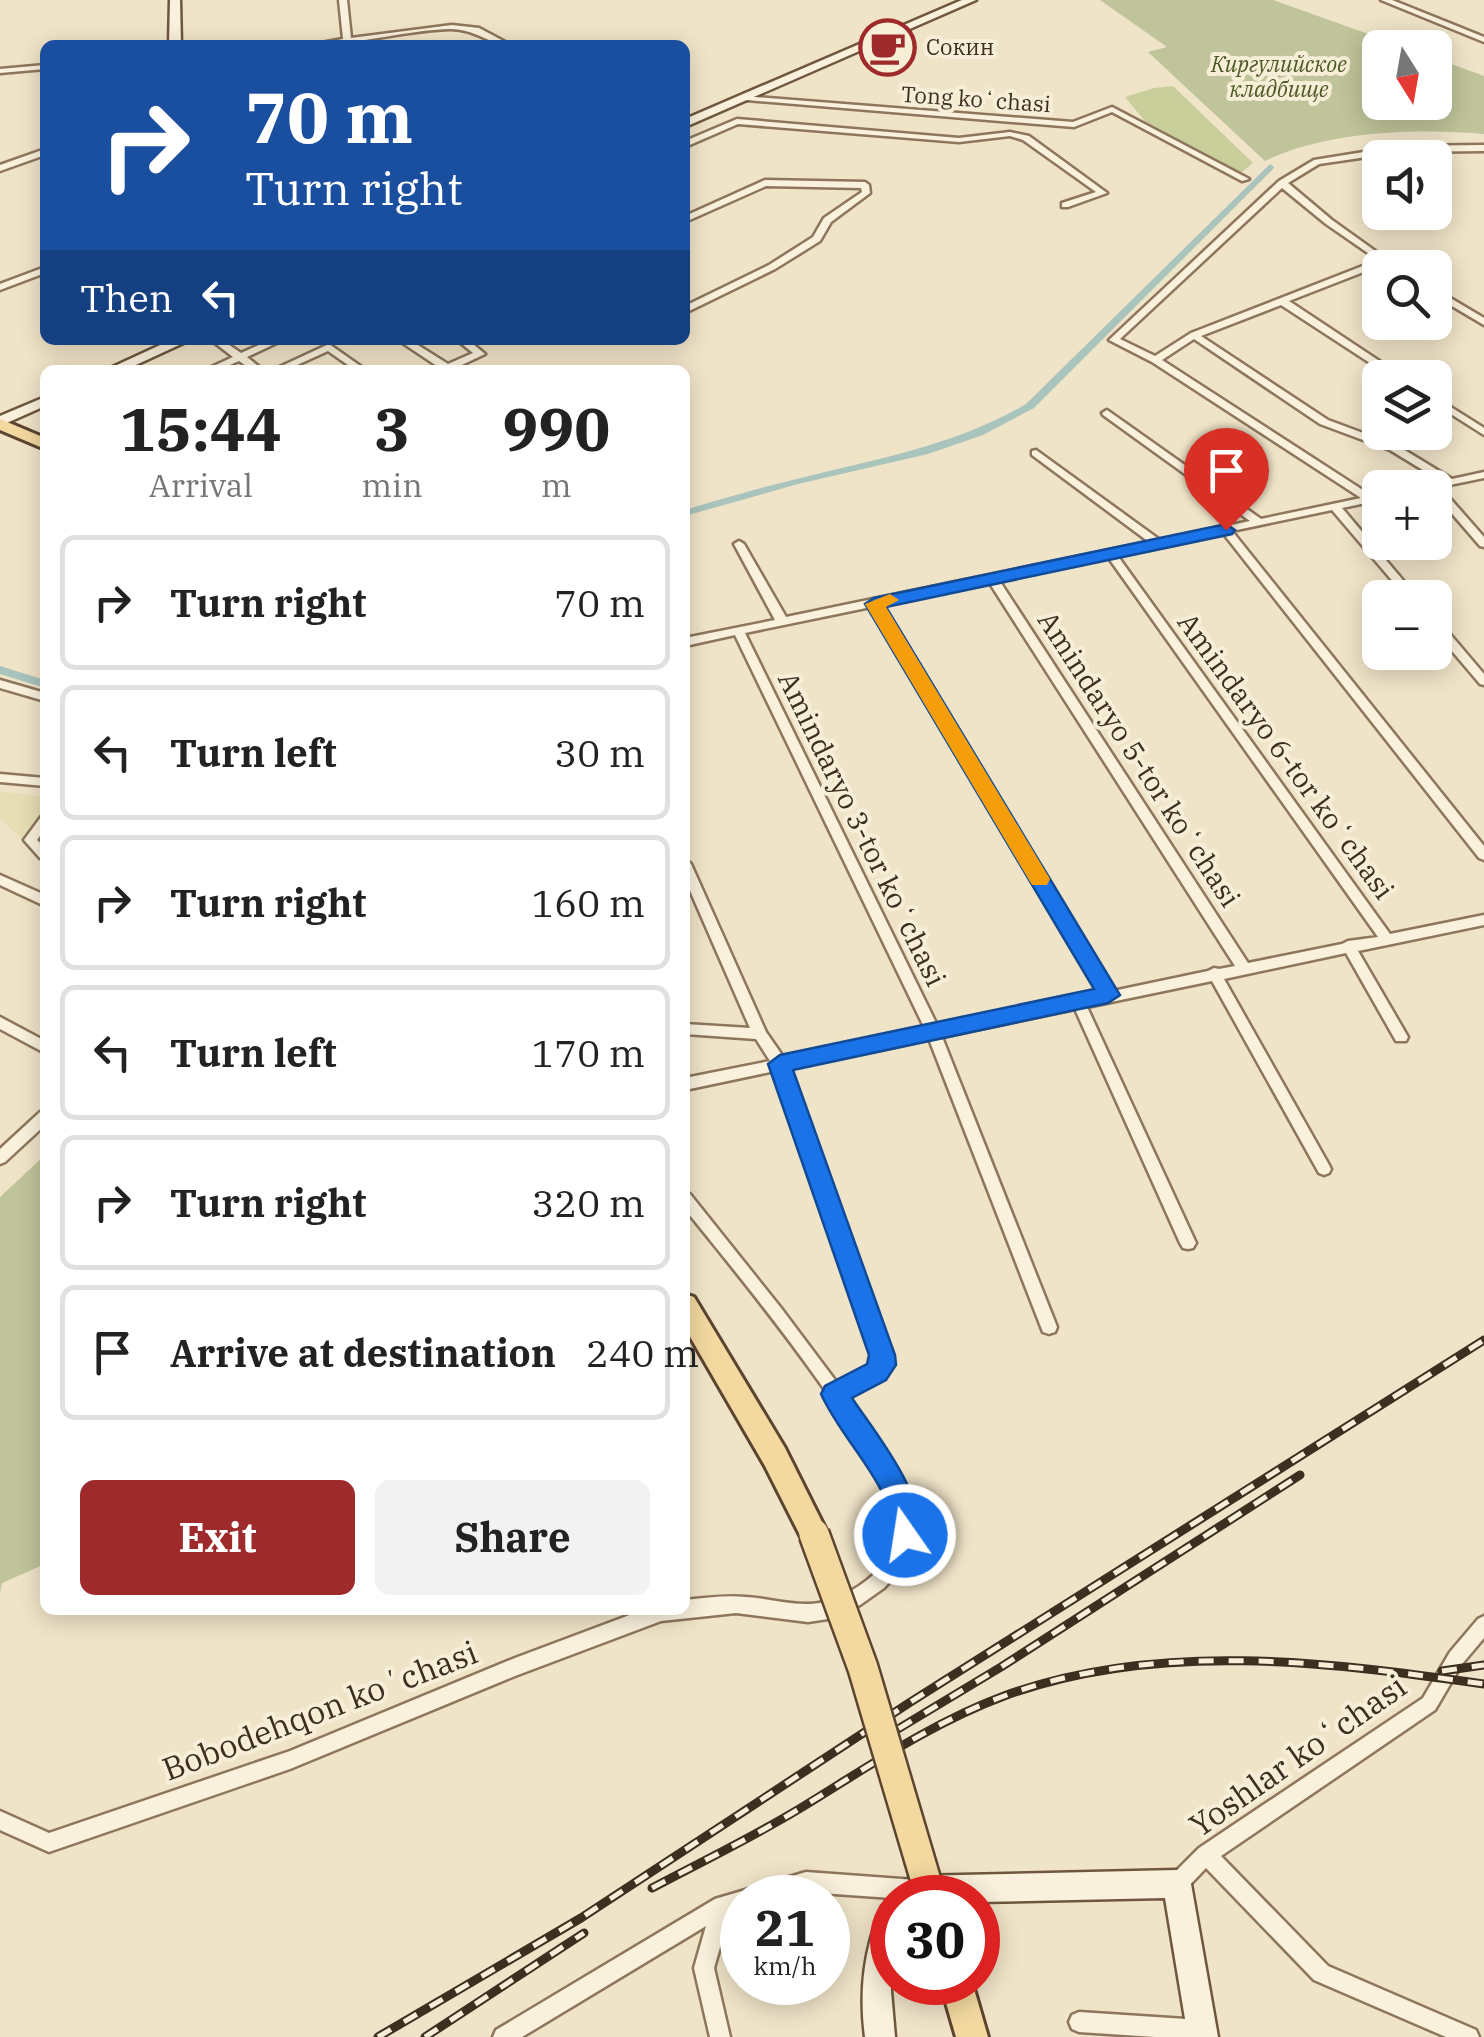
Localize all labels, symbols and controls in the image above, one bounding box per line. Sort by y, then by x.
cafe icon: Сокин [857,17,917,77]
north arrow [1362,30,1452,120]
map controls [1362,30,1452,670]
place label: Сокин [926,32,994,61]
park label: Киргулийское кладбище [1210,49,1347,103]
text: 70 m [245,71,413,162]
street label: Tong koʻchasi [900,79,1052,118]
icon: right [80,80,210,210]
button: sound [1362,140,1452,230]
text: Turn right [245,159,463,217]
button: search [1362,250,1452,340]
icon: left [193,270,248,325]
text: Then [80,273,173,322]
button: layers [1362,360,1452,450]
text: 15:44 [120,389,282,468]
text: 3 [374,389,410,468]
text: 990 [502,389,610,468]
pin [1184,428,1269,531]
icon: arrive [1199,443,1254,498]
text: Arrival [149,464,253,506]
text: min [362,464,423,506]
text: m [541,464,572,506]
button: + [1362,470,1452,560]
icon: right [85,575,140,630]
text: Turn right [170,578,366,627]
text: 70 m [554,578,645,627]
button: − [1362,580,1452,670]
street label: Amindaryo 5-tor koʻchasi [1030,604,1249,914]
street label: Amindaryo 6-tor koʻchasi [1170,605,1403,906]
street label: Amindaryo 3-tor koʻchasi [770,665,955,992]
icon: left [85,725,140,780]
text: Turn left [170,728,337,777]
text: 30 m [554,728,645,777]
icon: right [85,875,140,930]
text: Turn right [170,878,366,927]
text: 160 m [532,878,645,927]
icon: left [85,1025,140,1080]
text: Turn left [170,1028,337,1077]
text: 170 m [532,1028,645,1077]
icon: right [85,1175,140,1230]
text: Turn right [170,1178,366,1227]
text: 320 m [532,1178,645,1227]
icon: arrive [85,1325,140,1380]
text: Arrive at destination [170,1328,556,1377]
text: 240 m [586,1328,699,1377]
button: Exit [80,1480,355,1595]
button: Share [375,1480,650,1595]
position arrow [853,1483,957,1587]
street label: Bobodehqon koʼchasi [156,1631,483,1790]
street label: Yoshlar koʻchasi [1181,1665,1414,1846]
speed limit sign: 30 [870,1875,1000,2005]
text: 21 [755,1895,815,1960]
text: km/h [753,1949,817,1982]

